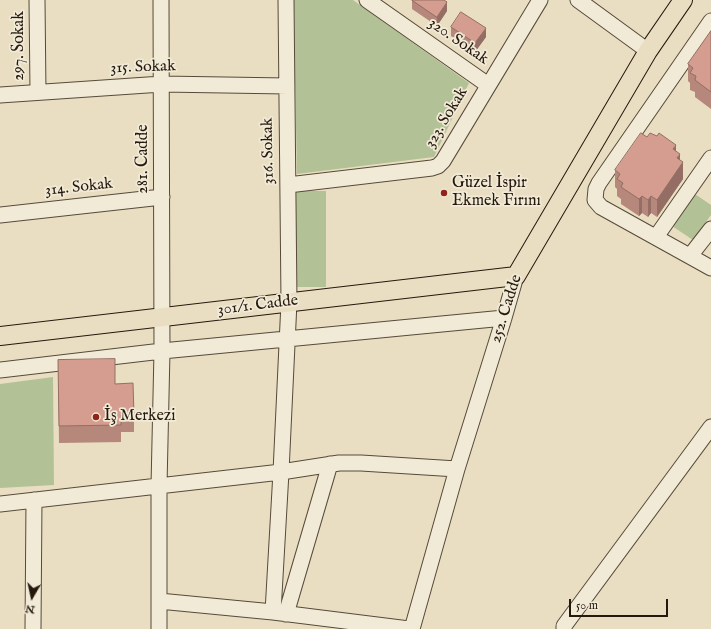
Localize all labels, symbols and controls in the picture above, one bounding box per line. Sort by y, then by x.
street label: 297. Sokak [10,11,30,81]
street label: 320. Sokak [424,14,492,70]
street label: 315. Sokak [110,57,176,79]
street label: 323. Sokak [421,84,473,152]
street label: 316. Sokak [259,118,279,184]
street label: 281. Cadde [134,124,154,194]
place label: Güzel İspir Ekmek Fırını [452,174,541,212]
street label: 314. Sokak [44,175,114,201]
marker: Güzel İspir Ekmek Fırını [439,188,449,198]
street label: 252. Cadde [487,273,527,345]
street label: 301/1. Cadde [217,292,299,320]
place label: İş Merkezi [104,407,176,427]
marker: İş Merkezi [91,412,101,422]
north arrow [12,577,52,617]
scale bar [571,591,670,617]
text: 50 m [576,598,598,613]
text: N [24,601,36,617]

